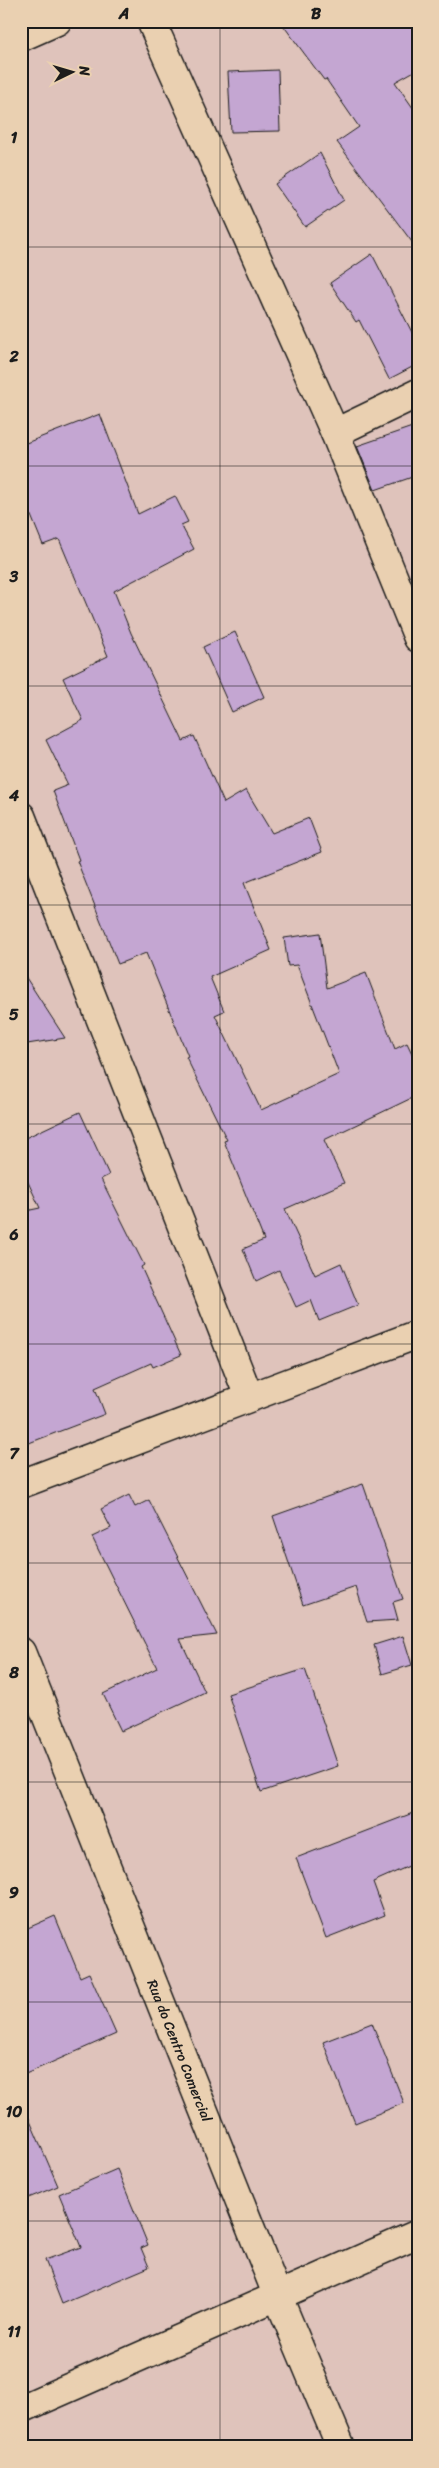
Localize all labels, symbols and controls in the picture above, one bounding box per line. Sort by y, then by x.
text: A [118,0,129,28]
text: B [311,0,322,28]
north arrow [48,48,98,98]
text: N [71,64,97,77]
text: 1 [11,123,18,152]
text: 2 [8,342,19,371]
text: 3 [9,562,19,591]
text: 4 [8,781,19,810]
text: 5 [9,1000,19,1029]
text: 6 [8,1220,19,1249]
text: 7 [9,1439,20,1468]
text: 8 [8,1658,19,1687]
text: 9 [9,1878,19,1907]
street label: Rua do Centro Comercial [140,1976,219,2127]
text: 10 [6,2097,22,2126]
text: 11 [7,2317,21,2346]

